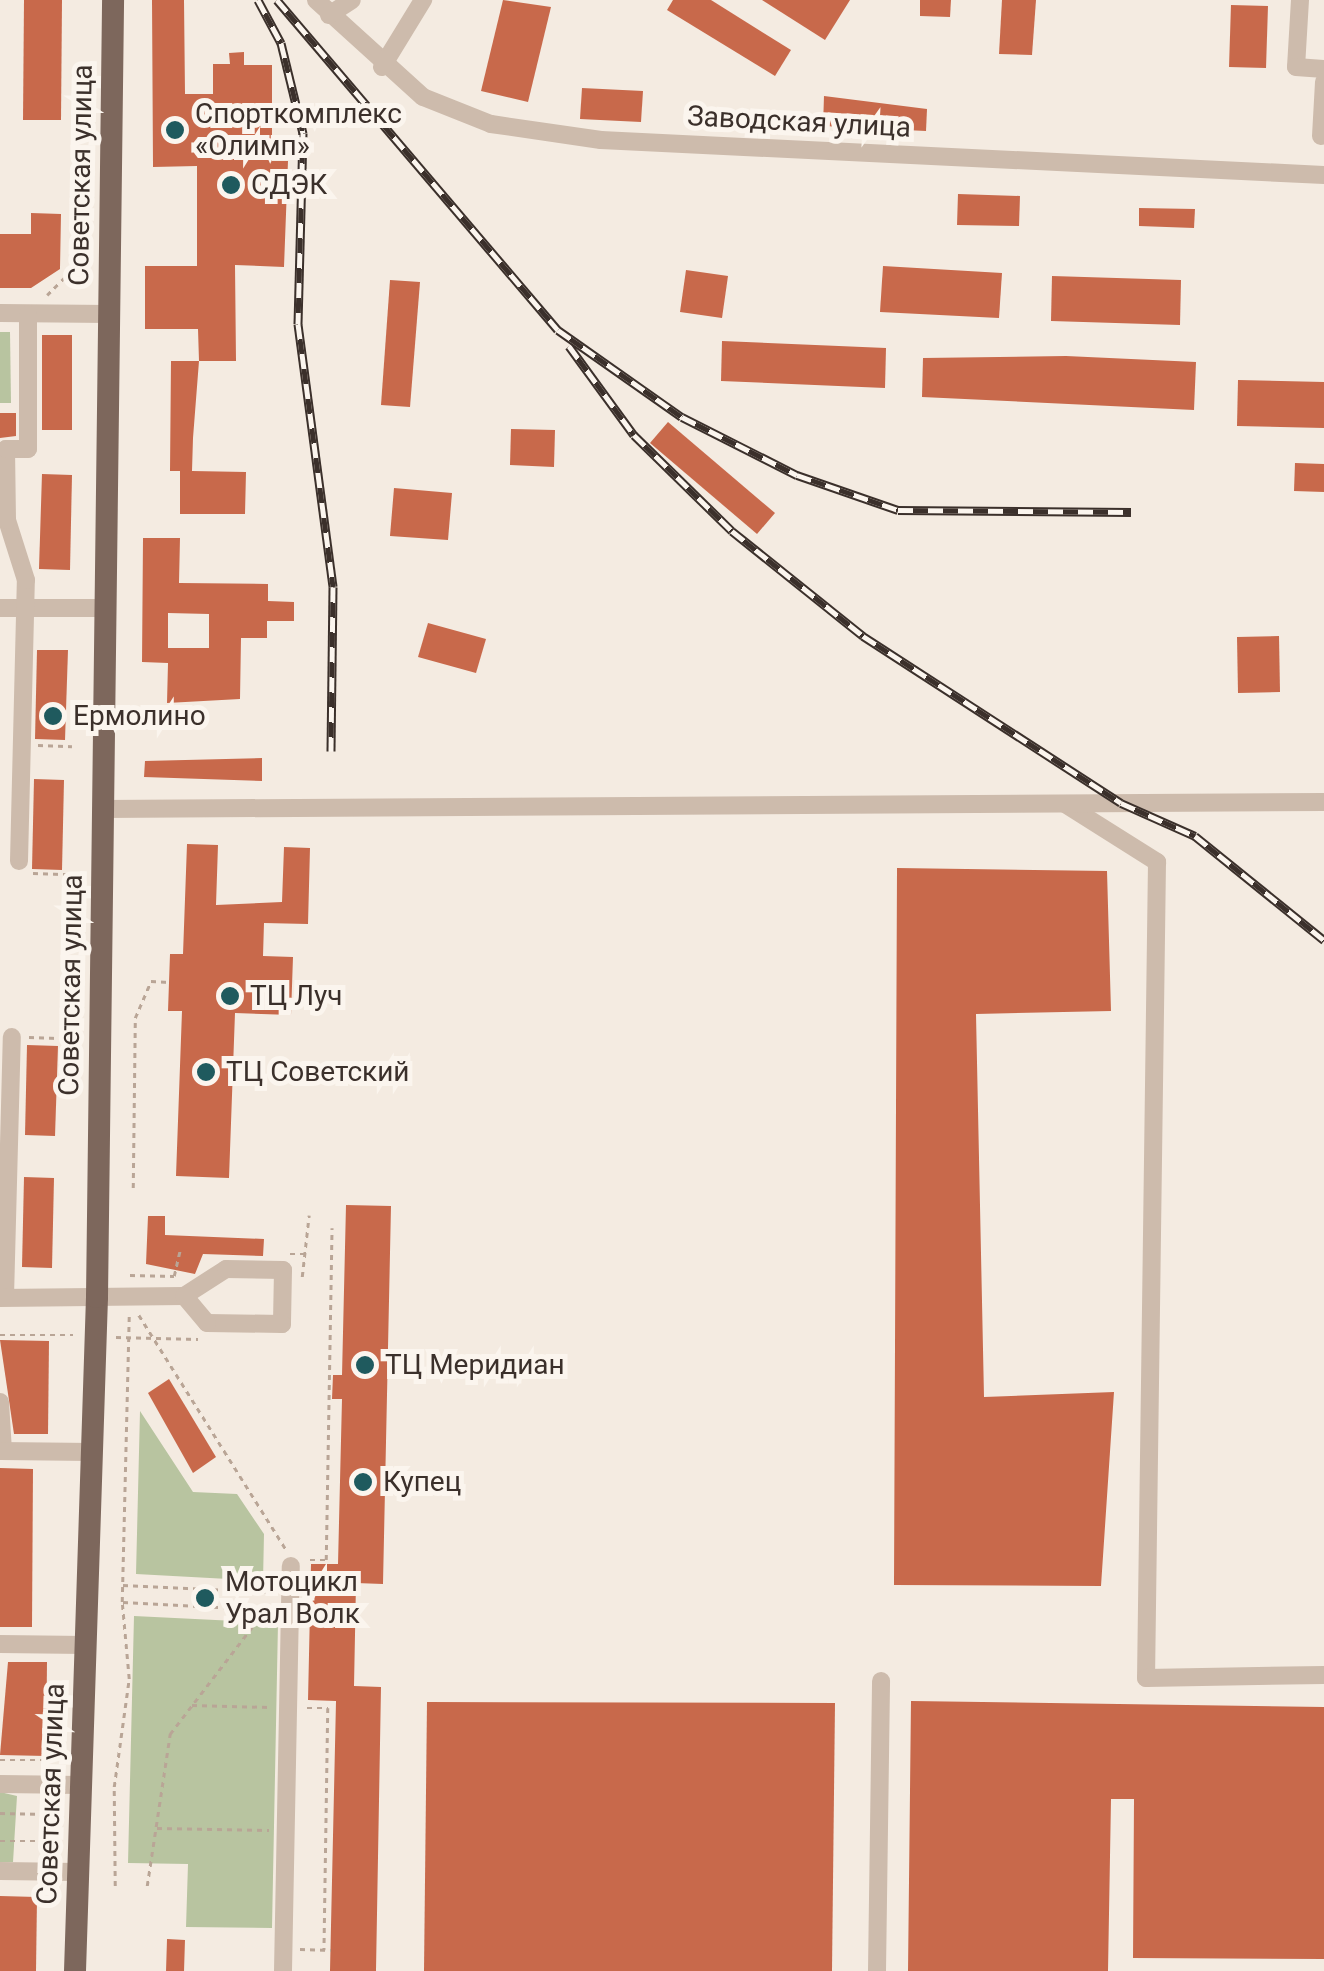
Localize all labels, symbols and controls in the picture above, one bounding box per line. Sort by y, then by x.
street label: Советская улица [62,64,100,286]
place label: Спорткомплекс «Олимп» [195,97,402,163]
street label: Заводская улица [686,99,912,145]
marker: Спорткомплекс «Олимп» [164,119,186,141]
place label: СДЭК [251,168,327,202]
marker: СДЭК [220,174,242,196]
place label: Ермолино [73,699,206,733]
marker: Ермолино [42,705,64,727]
street label: Советская улица [52,874,90,1096]
place label: ТЦ Луч [250,979,342,1013]
marker: ТЦ Луч [219,985,241,1007]
place label: ТЦ Советский [226,1055,410,1089]
marker: ТЦ Советский [195,1061,217,1083]
place label: ТЦ Меридиан [385,1348,565,1382]
marker: ТЦ Меридиан [354,1354,376,1376]
place label: Купец [383,1465,461,1499]
marker: Купец [352,1471,374,1493]
place label: Мотоцикл Урал Волк [225,1565,360,1631]
marker: Мотоцикл Урал Волк [194,1587,216,1609]
street label: Советская улица [30,1683,72,1905]

